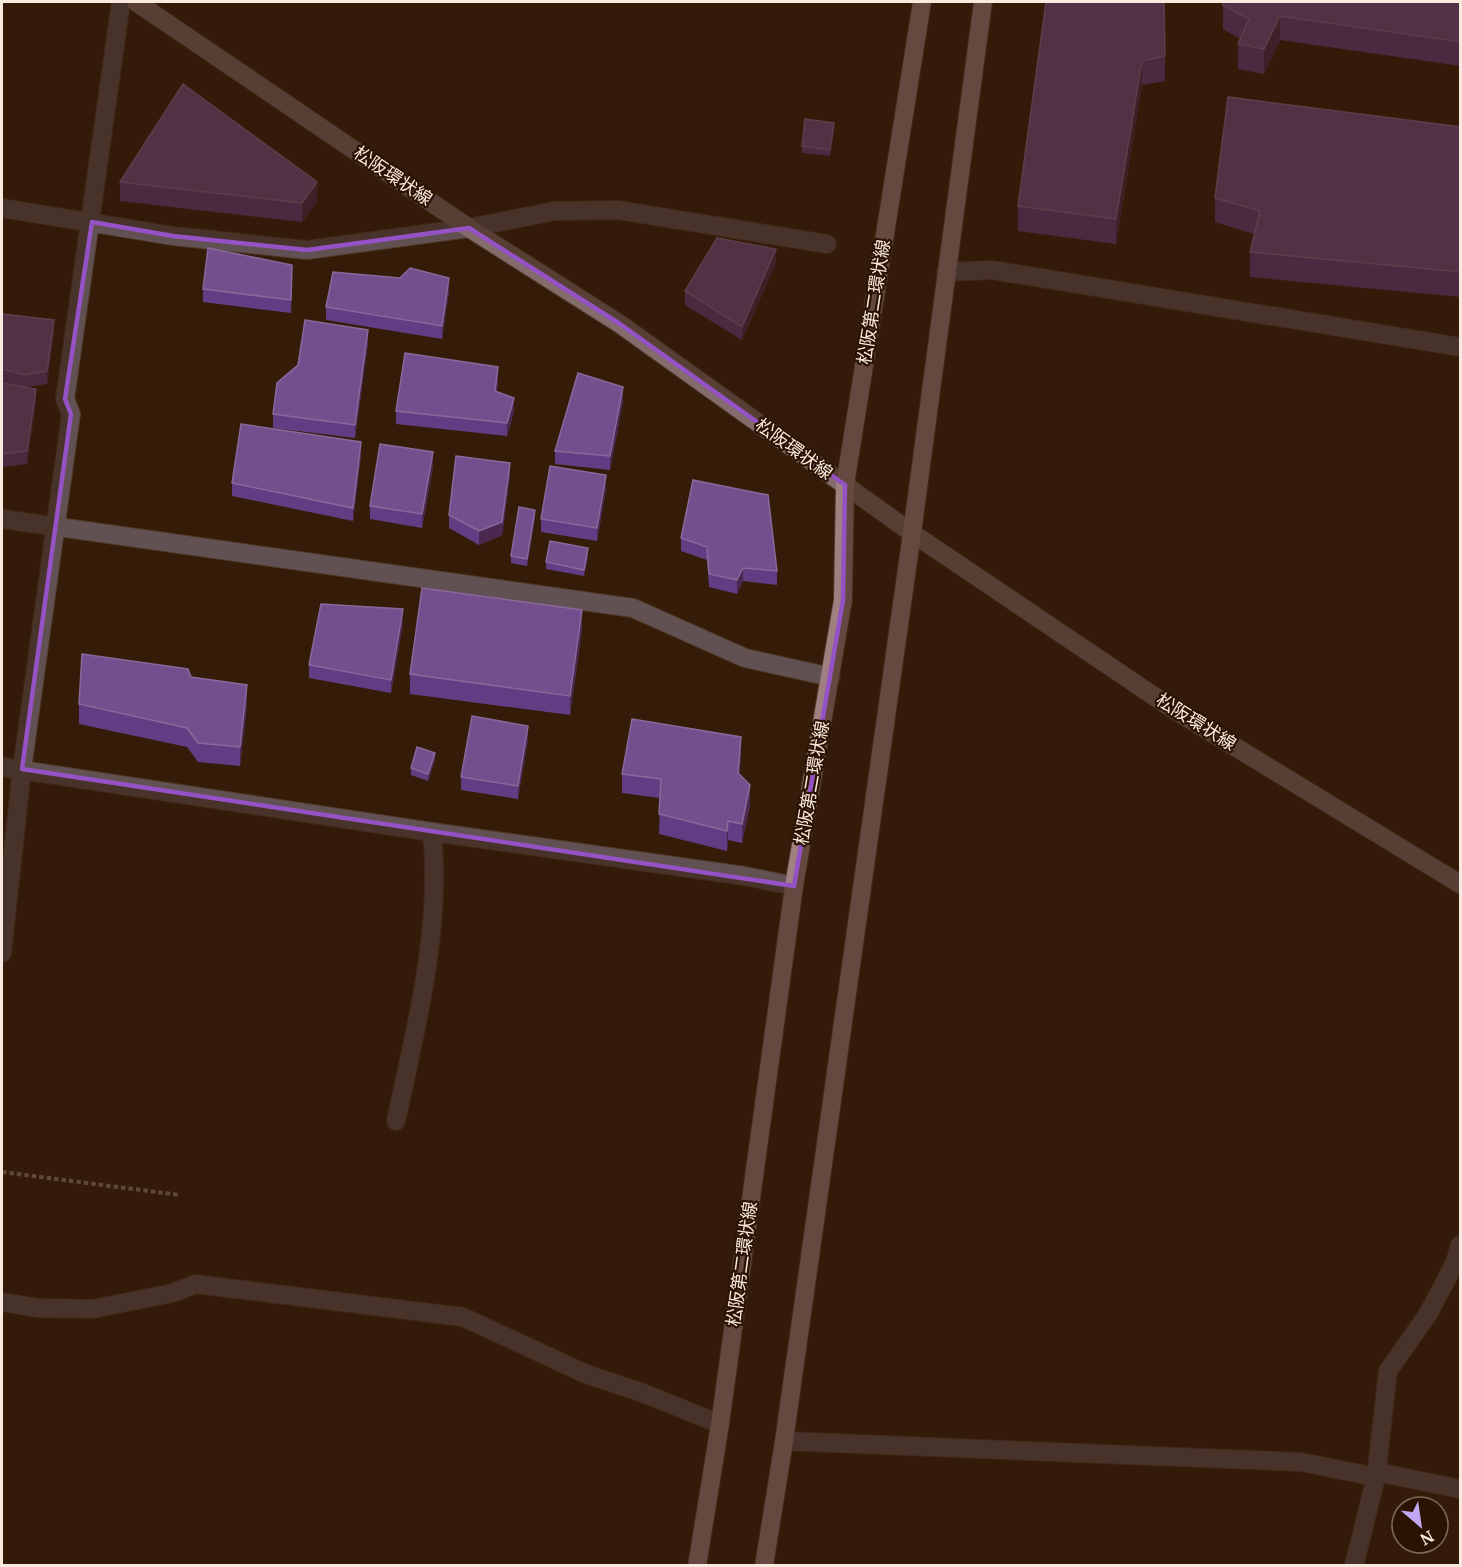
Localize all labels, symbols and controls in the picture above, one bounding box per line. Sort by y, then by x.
street label: 松阪環状線 [350,140,438,210]
street label: 松阪第二環状線 [851,238,895,366]
street label: 松阪環状線 [751,412,838,484]
street label: 松阪環状線 [1152,687,1241,755]
street label: 松阪第二環状線 [788,719,834,847]
street label: 松阪第二環状線 [720,1200,762,1328]
north arrow [1390,1495,1450,1555]
text: N [1416,1525,1438,1551]

